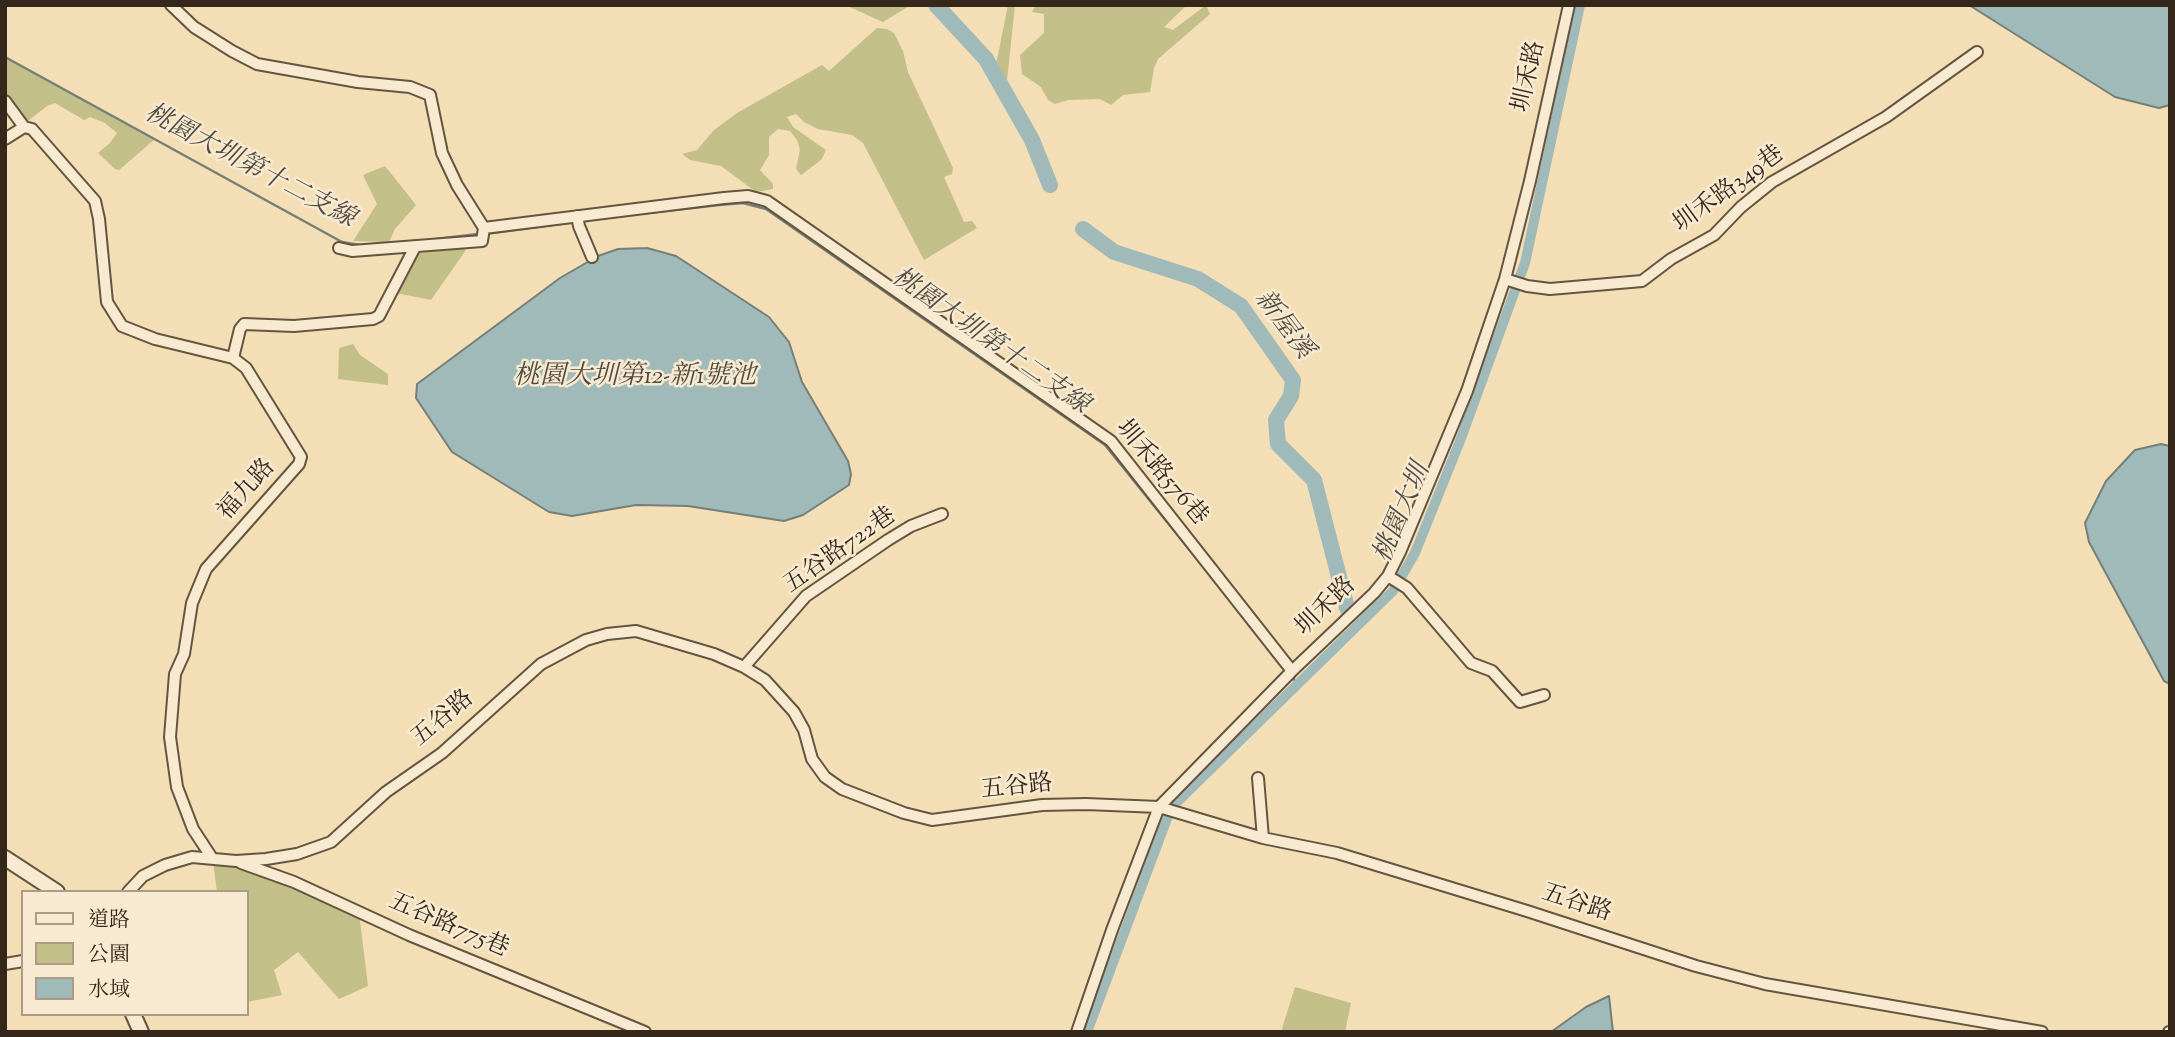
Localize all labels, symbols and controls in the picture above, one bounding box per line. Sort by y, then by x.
street label: 圳禾路 [1509,39,1553,115]
water label: 桃園大圳第十二支線 [138,99,360,237]
street label: 圳禾路349巷 [1669,141,1791,241]
water label: 桃園大圳第十二支線 [884,263,1094,423]
water label: 新屋溪 [1246,285,1318,367]
water label: 桃園大圳第12-新1號池 [514,363,756,395]
street label: 圳禾路576巷 [1108,416,1212,532]
street label: 福九路 [213,455,283,527]
water label: 桃園大圳 [1369,460,1439,568]
street label: 五谷路722巷 [779,503,903,601]
street label: 圳禾路 [1291,573,1363,643]
street label: 五谷路 [407,686,481,754]
street label: 五谷路 [980,771,1054,807]
street label: 五谷路 [1537,880,1615,930]
street label: 五谷路775巷 [383,889,513,965]
legend [21,890,248,1016]
text: 道路 [88,906,130,936]
text: 公園 [88,941,130,971]
text: 水域 [88,976,130,1006]

